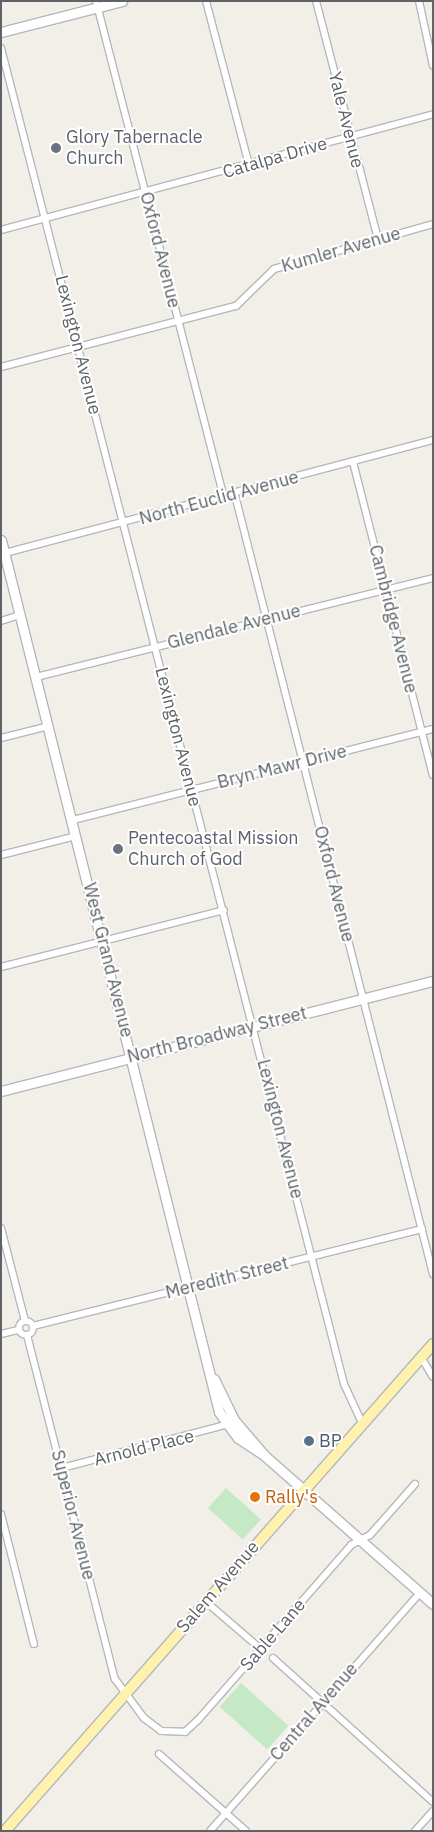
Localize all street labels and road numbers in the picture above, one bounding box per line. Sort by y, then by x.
street label: Yale Avenue [324,70,368,170]
street label: Catalpa Drive [220,133,330,183]
street label: Oxford Avenue [135,190,185,310]
street label: Kumler Avenue [279,223,403,277]
street label: Lexington Avenue [50,273,106,417]
street label: North Euclid Avenue [137,466,301,530]
street label: Cambridge Avenue [364,543,422,695]
street label: Glendale Avenue [165,600,303,654]
street label: Lexington Avenue [150,665,206,809]
street label: Bryn Mawr Drive [215,740,349,794]
street label: Oxford Avenue [309,824,359,944]
street label: West Grand Avenue [78,880,138,1040]
street label: North Broadway Street [125,1002,309,1068]
street label: Lexington Avenue [252,1057,308,1201]
street label: Meredith Street [163,1252,291,1304]
street label: Arnold Place [92,1425,196,1471]
street label: Superior Avenue [46,1448,100,1582]
street label: Salem Avenue [172,1537,264,1637]
street label: Sable Lane [236,1595,310,1675]
street label: Central Avenue [266,1659,362,1765]

